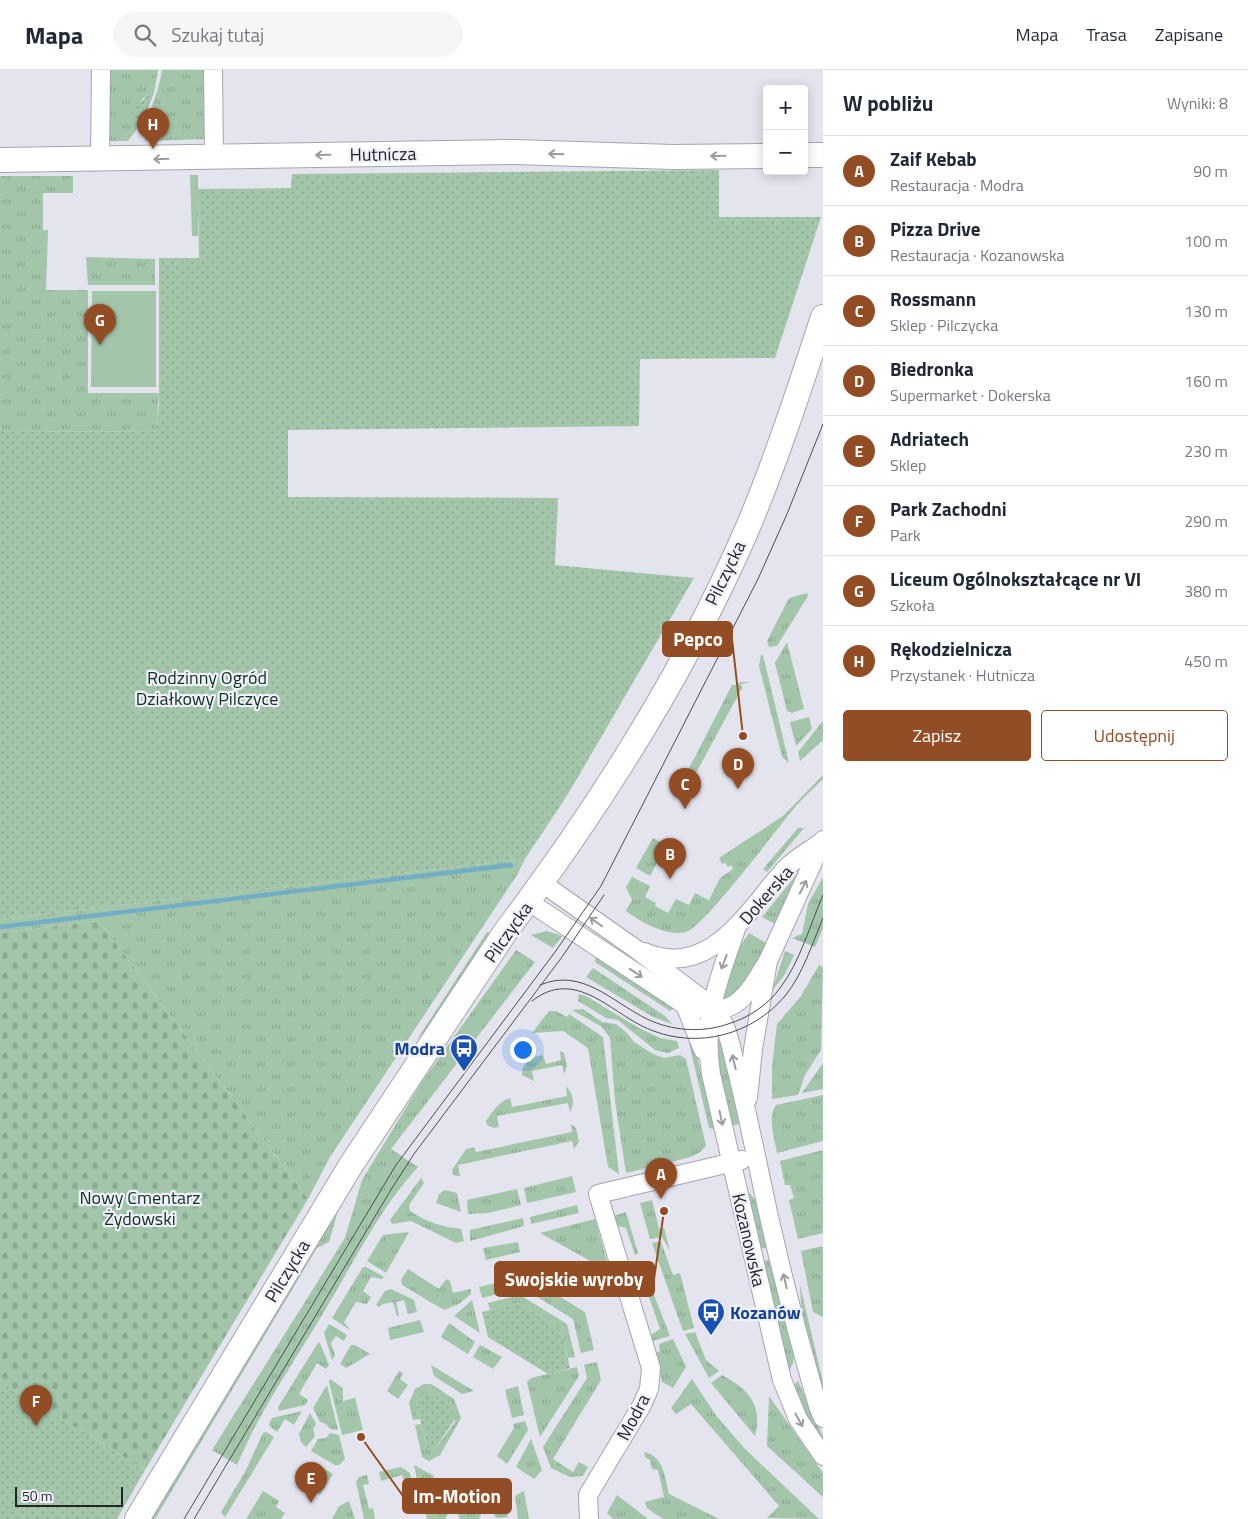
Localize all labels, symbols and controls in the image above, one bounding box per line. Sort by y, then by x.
search box [113,12,463,57]
text: Mapa [25,17,83,53]
text: Szukaj tutaj [171,20,264,49]
icon: search [131,21,159,49]
text: Mapa [1016,21,1058,48]
text: Trasa [1086,21,1127,48]
text: Zapisane [1155,21,1223,48]
map controls [763,85,808,175]
button: + [763,85,808,130]
text: W pobliżu [843,87,933,119]
text: Wyniki: 8 [1167,91,1228,115]
pin: H [137,108,169,149]
button: − [763,130,808,175]
street label: Hutnicza [349,140,417,168]
text: Zaif Kebab [890,144,977,173]
one-way arrow [548,149,564,159]
one-way arrow [315,150,332,160]
one-way arrow [710,152,726,161]
one-way arrow [153,154,169,164]
text: A [854,159,864,183]
text: 90 m [1193,159,1228,183]
text: Restauracja · Modra [890,173,1024,197]
text: Pizza Drive [890,214,980,243]
text: B [854,229,864,253]
text: 100 m [1184,229,1228,253]
text: Restauracja · Kozanowska [890,243,1065,267]
text: Rossmann [890,284,976,313]
text: C [855,299,863,323]
text: 130 m [1184,299,1228,323]
pin: G [84,304,116,345]
text: Sklep · Pilczycka [890,313,998,337]
text: Biedronka [890,354,974,383]
text: D [854,369,864,393]
text: 160 m [1184,369,1228,393]
text: Supermarket · Dokerska [890,383,1051,407]
text: Adriatech [890,424,969,453]
text: E [855,439,863,463]
text: 230 m [1184,439,1228,463]
text: Sklep [890,453,927,477]
text: Park Zachodni [890,494,1007,523]
text: F [855,509,863,533]
text: 290 m [1184,509,1228,533]
text: Park [890,523,921,547]
street label: Pilczycka [698,536,752,610]
text: Liceum Ogólnokształcące nr VI [890,564,1141,593]
text: G [854,579,864,603]
text: 380 m [1184,579,1228,603]
text: Szkoła [890,593,935,617]
callout: Pepco [663,622,732,656]
text: Pepco [673,624,723,653]
text: Rękodzielnicza [890,634,1012,663]
text: H [854,649,864,673]
text: 450 m [1184,649,1228,673]
text: Przystanek · Hutnicza [890,663,1035,687]
park label: Rodzinny Ogród Działkowy Pilczyce [136,664,278,712]
button: Zapisz [843,710,1031,761]
button: Udostępnij [1041,710,1228,761]
pin: D [722,748,754,789]
pin: C [669,768,701,809]
pin: B [654,838,686,879]
street label: Dokerska [733,859,799,931]
one-way arrow [799,880,808,895]
street label: Pilczycka [477,896,539,968]
one-way arrow [589,916,603,927]
one-way arrow [719,954,728,969]
one-way arrow [628,968,642,978]
bus stop icon: Modra [449,1033,479,1072]
place label: Modra [394,1035,445,1062]
your location [510,1037,536,1063]
one-way arrow [729,1054,739,1070]
one-way arrow [716,1110,726,1126]
pin: A [645,1158,677,1199]
park label: Nowy Cmentarz Żydowski [79,1184,201,1232]
street label: Kozanowska [725,1191,773,1289]
street label: Pilczycka [258,1235,316,1307]
callout: Swojskie wyroby [495,1262,654,1296]
text: Swojskie wyroby [505,1264,644,1293]
one-way arrow [780,1274,789,1290]
bus stop icon: Kozanów [696,1297,726,1336]
place label: Kozanów [730,1299,801,1326]
pin: F [20,1385,52,1426]
street label: Modra [610,1389,656,1445]
one-way arrow [794,1412,804,1427]
pin: E [295,1462,327,1503]
callout: Im-Motion [403,1479,511,1513]
text: Im-Motion [413,1481,501,1510]
scale bar [15,1484,122,1507]
text: 50 m [22,1485,52,1506]

